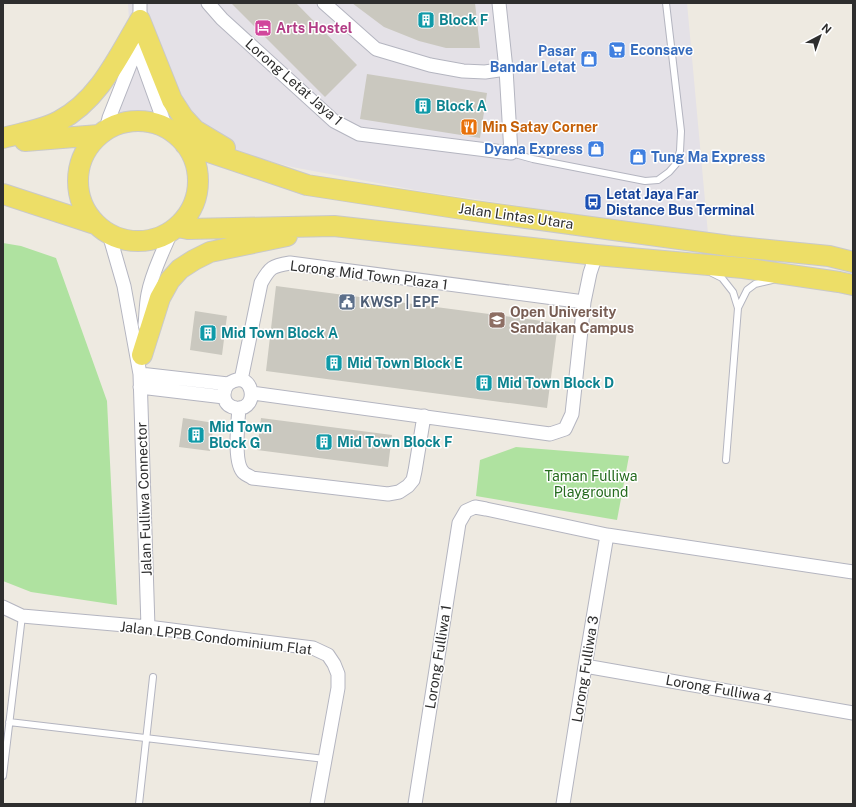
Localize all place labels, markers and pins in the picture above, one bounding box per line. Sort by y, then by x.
building icon: Block F [416,10,436,30]
place label: Block F [439,12,489,28]
hotel icon: Arts Hostel [253,18,273,38]
place label: Arts Hostel [276,20,353,36]
supermarket icon: Econsave [607,40,627,60]
place label: Econsave [630,42,693,58]
place label: Pasar Bandar Letat [490,43,576,75]
shop icon: Pasar Bandar Letat [579,49,599,69]
building icon: Block A [413,96,433,116]
place label: Block A [436,98,487,114]
restaurant icon: Min Satay Corner [459,117,479,137]
place label: Min Satay Corner [482,119,598,135]
shop icon: Dyana Express [586,139,606,159]
place label: Dyana Express [484,141,583,157]
shop icon: Tung Ma Express [628,147,648,167]
place label: Tung Ma Express [651,149,765,165]
place label: Letat Jaya Far Distance Bus Terminal [606,186,755,218]
bus stop icon: Letat Jaya Far Distance Bus Terminal [583,192,603,212]
public building icon: KWSP | EPF [337,292,357,312]
place label: KWSP | EPF [360,294,440,310]
place label: Open University Sandakan Campus [510,304,634,336]
school or university icon: Open University Sandakan Campus [487,310,507,330]
building icon: Mid Town Block A [198,323,218,343]
place label: Mid Town Block A [221,325,338,341]
building icon: Mid Town Block E [324,353,344,373]
place label: Mid Town Block E [347,355,463,371]
building icon: Mid Town Block D [474,373,494,393]
place label: Mid Town Block D [497,375,614,391]
place label: Mid Town Block G [209,419,272,451]
building icon: Mid Town Block G [186,425,206,445]
building icon: Mid Town Block F [314,432,334,452]
place label: Mid Town Block F [337,434,453,450]

